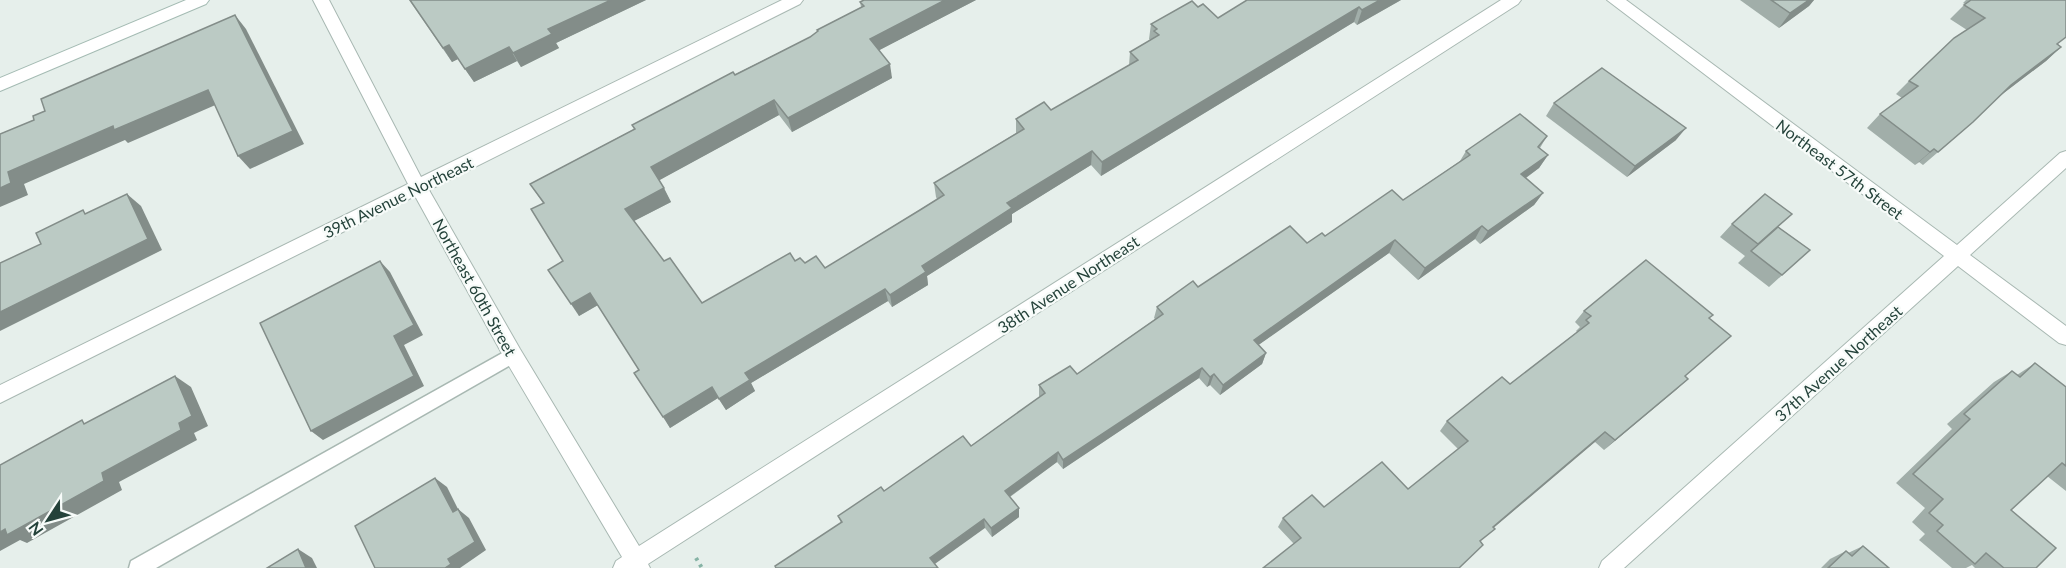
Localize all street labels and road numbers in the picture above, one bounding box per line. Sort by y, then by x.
street label: Northeast 57th Street [1773,115,1907,223]
street label: 39th Avenue Northeast [320,152,476,242]
street label: Northeast 60th Street [429,215,521,359]
street label: 38th Avenue Northeast [994,231,1142,337]
street label: 37th Avenue Northeast [1771,301,1906,425]

